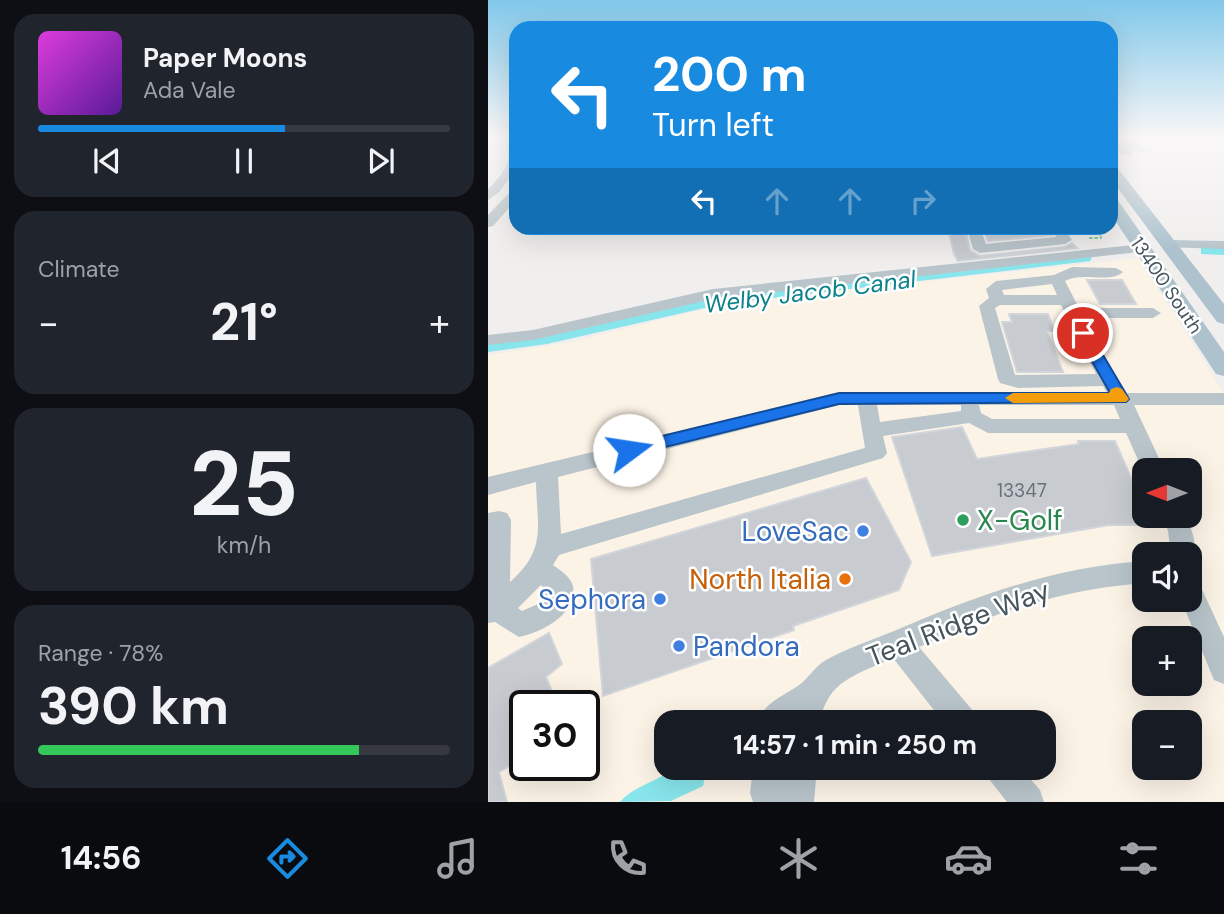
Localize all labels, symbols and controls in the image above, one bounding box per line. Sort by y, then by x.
text: Paper Moons [143,41,307,75]
text: 200 m [652,42,807,106]
icon: left [537,49,628,140]
text: Ada Vale [143,75,236,105]
text: Turn left [652,104,774,146]
icon: previous [88,142,126,180]
icon: pause [225,142,263,180]
icon: next [362,142,400,180]
icon: left [685,182,723,220]
icon: ahead [758,182,796,220]
icon: ahead [831,182,869,220]
icon: right [904,182,942,220]
street label: 13400 South [1125,232,1208,338]
text: Climate [38,254,120,284]
water label: Welby Jacob Canal [702,263,918,320]
text: 21° [210,288,278,356]
text: − [38,298,59,348]
text: + [429,298,450,348]
pin [1053,303,1113,363]
icon: arrive [1064,314,1102,352]
position arrow [592,413,666,487]
text: 25 [189,425,299,543]
north arrow [1132,458,1202,528]
map controls [1132,458,1202,780]
house number: 13347 [997,478,1047,503]
place label: X-Golf [977,502,1063,539]
marker: X-Golf [955,512,971,528]
place label: LoveSac [741,513,849,550]
marker: LoveSac [855,523,871,539]
text: km/h [217,530,271,560]
button: sound [1132,542,1202,612]
place label: North Italia [689,561,831,598]
marker: North Italia [837,571,853,587]
street label: Teal Ridge Way [861,572,1055,675]
place label: Sephora [538,581,646,618]
marker: Sephora [652,591,668,607]
button: + [1132,626,1202,696]
place label: Pandora [693,628,800,665]
text: Range · 78% [38,638,163,668]
marker: Pandora [671,638,687,654]
text: 390 km [38,672,229,740]
speed limit sign: 30 [509,690,600,781]
button: − [1132,710,1202,780]
text: 14:57 · 1 min · 250 m [733,728,977,762]
icon: directions [263,834,312,883]
icon: music [433,834,482,883]
icon: phone [603,834,652,883]
icon: climate [774,834,823,883]
icon: car [944,834,993,883]
icon: filters [1114,834,1163,883]
text: 14:56 [61,837,141,879]

